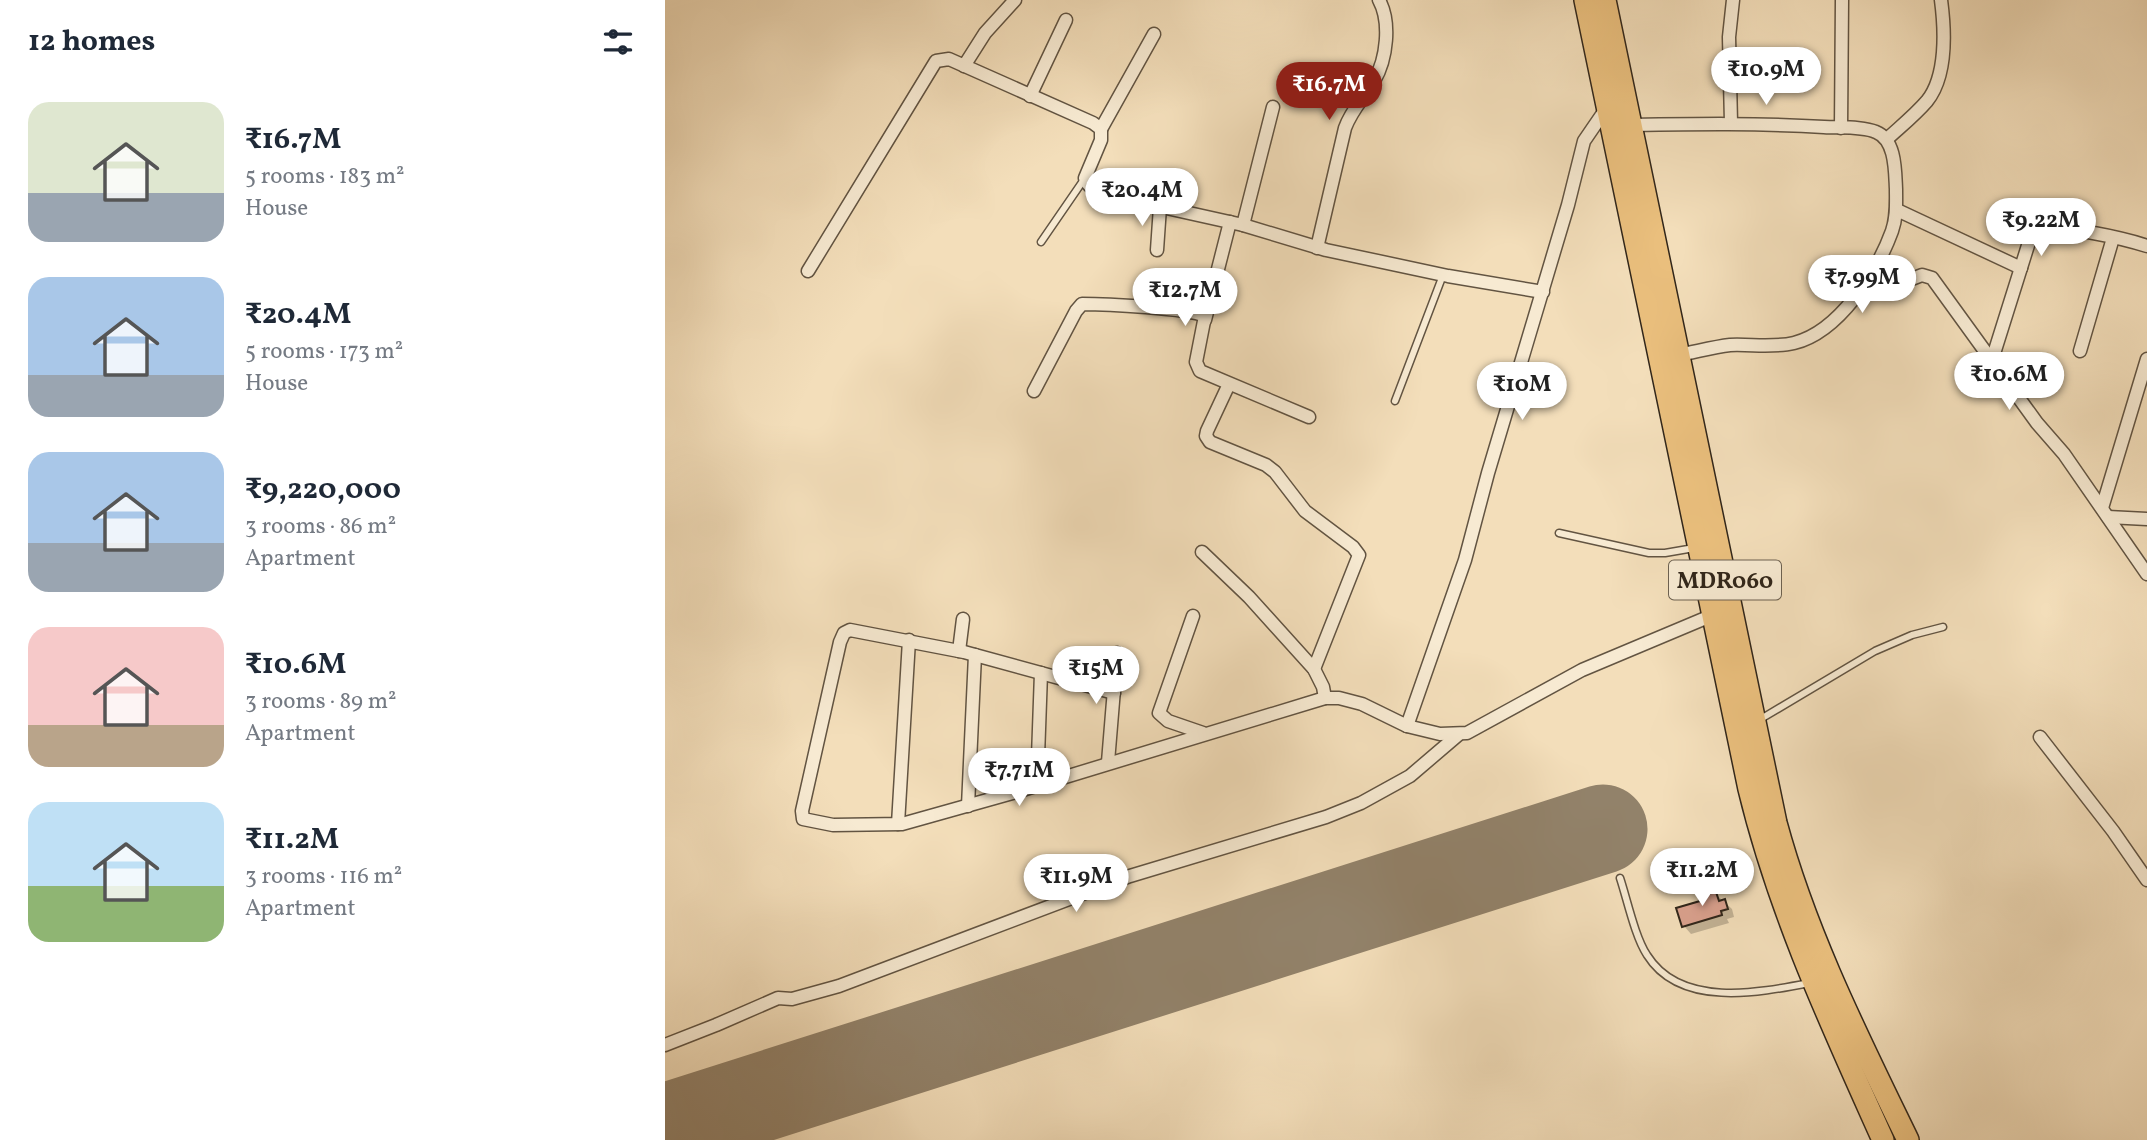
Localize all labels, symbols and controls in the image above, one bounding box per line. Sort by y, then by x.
text: 12 homes [28,21,155,63]
icon: filters [599,23,637,61]
pin: ₹10.9M [1709,48,1823,107]
text: ₹10.9M [1727,54,1805,86]
pin: ₹16.7M [1272,62,1386,122]
text: ₹16.7M [1292,69,1366,101]
text: ₹16.7M [245,119,341,161]
icon: home [84,130,168,214]
text: 5 rooms · 183 m² [245,161,405,193]
pin: ₹20.4M [1085,168,1199,228]
text: ₹20.4M [1101,175,1183,207]
text: House [245,193,308,225]
pin: ₹9.22M [1984,198,2098,258]
text: ₹9.22M [2002,205,2080,237]
pin: ₹7.99M [1805,256,1919,315]
text: ₹7.99M [1824,262,1900,294]
pin: ₹12.7M [1128,268,1242,328]
text: ₹12.7M [1148,275,1222,307]
text: ₹20.4M [245,294,351,336]
icon: home [84,305,168,389]
text: 5 rooms · 173 m² [245,336,403,368]
pin: ₹10.6M [1952,352,2066,412]
text: ₹10.6M [1970,359,2048,391]
pin: ₹10M [1481,362,1563,422]
text: House [245,368,308,400]
text: ₹10M [1493,369,1551,401]
text: ₹9,220,000 [245,469,401,511]
icon: home [84,480,168,564]
text: 3 rooms · 86 m² [245,511,396,543]
text: Apartment [245,543,356,575]
road number: MDR060 [1669,560,1781,600]
text: ₹10.6M [245,644,346,686]
pin: ₹15M [1055,646,1137,706]
text: ₹15M [1068,653,1124,685]
icon: home [84,655,168,739]
text: 3 rooms · 89 m² [245,686,397,718]
text: Apartment [245,718,356,750]
pin: ₹7.71M [962,748,1076,808]
text: ₹7.71M [984,755,1054,787]
text: ₹11.2M [245,819,339,861]
icon: home [84,830,168,914]
pin: ₹11.2M [1645,848,1759,908]
pin: ₹11.9M [1019,855,1133,914]
text: ₹11.2M [1666,855,1738,887]
text: 3 rooms · 116 m² [245,861,402,893]
text: ₹11.9M [1040,861,1112,893]
text: Apartment [245,893,356,925]

